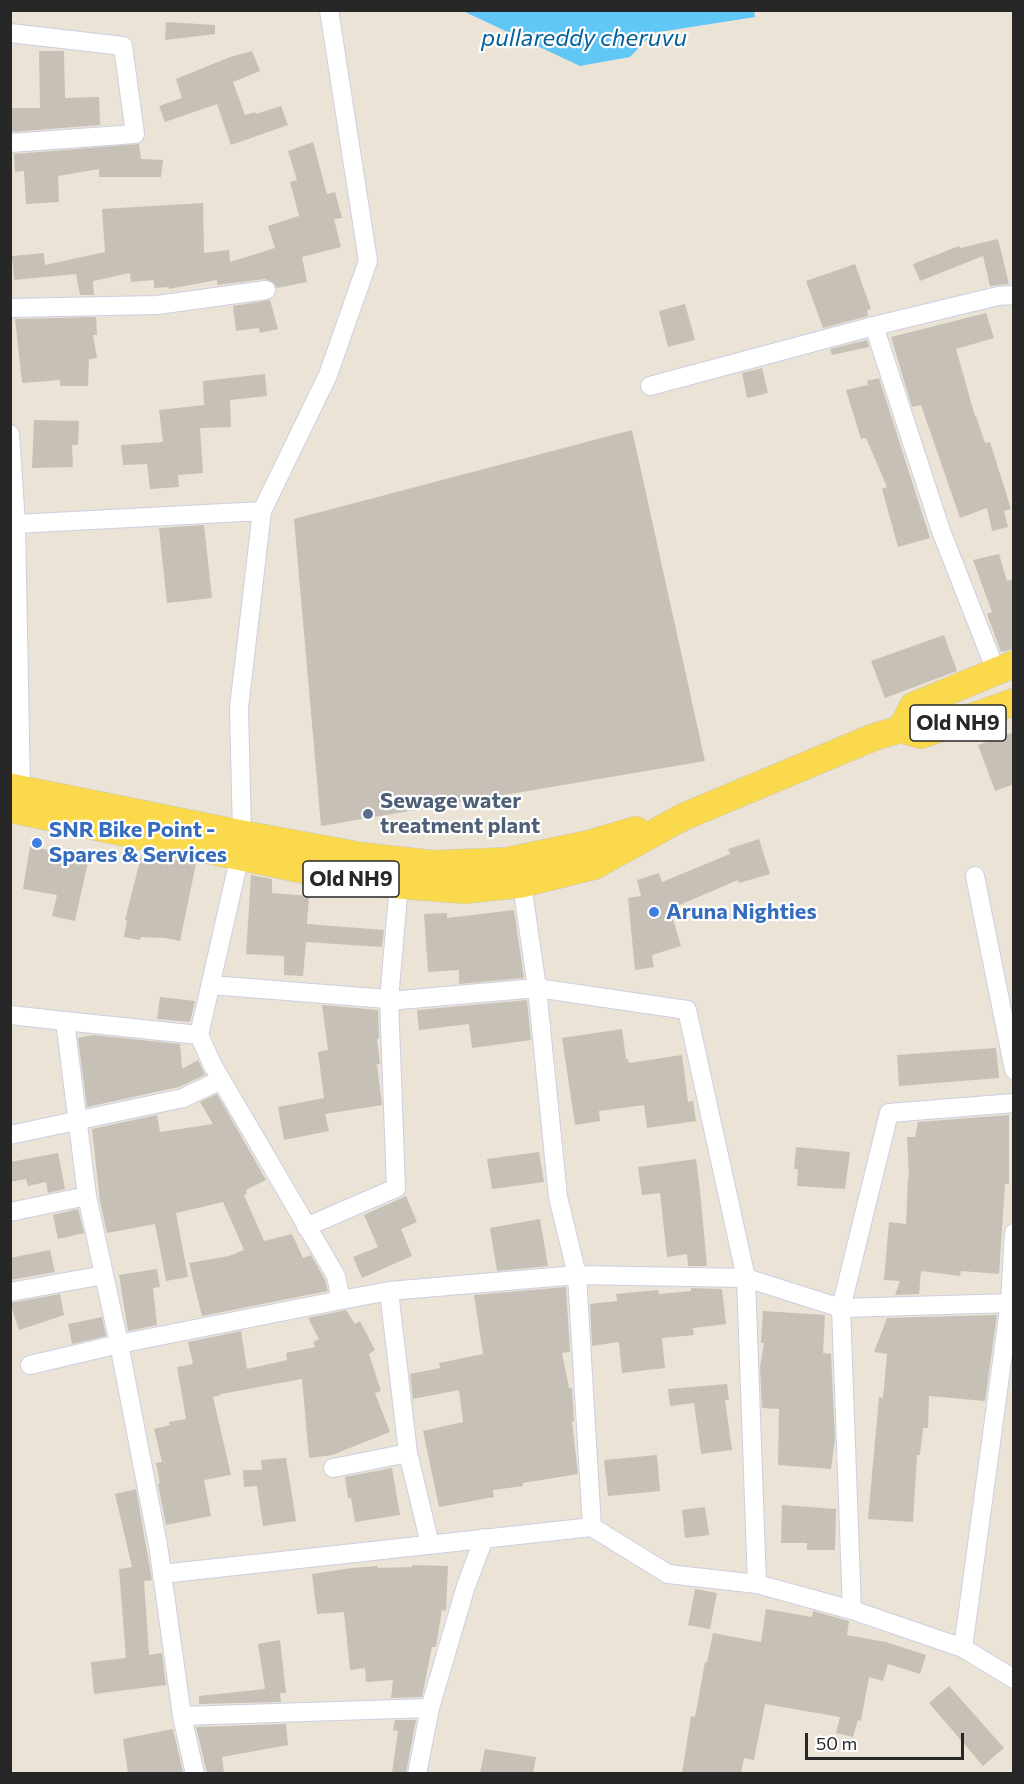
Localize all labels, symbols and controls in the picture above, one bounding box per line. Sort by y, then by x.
water label: pullareddy cheruvu [481,24,687,52]
road number: Old NH9 [910,705,1006,741]
place label: Sewage water treatment plant [380,788,540,840]
marker: Sewage water treatment plant [361,807,375,821]
place label: SNR Bike Point - Spares & Services [49,817,227,868]
marker: SNR Bike Point - Spares & Services [30,836,44,850]
road number: Old NH9 [303,861,399,897]
place label: Aruna Nighties [666,899,817,925]
marker: Aruna Nighties [647,905,661,919]
scale bar [808,1721,967,1759]
text: 50 m [816,1732,857,1754]

